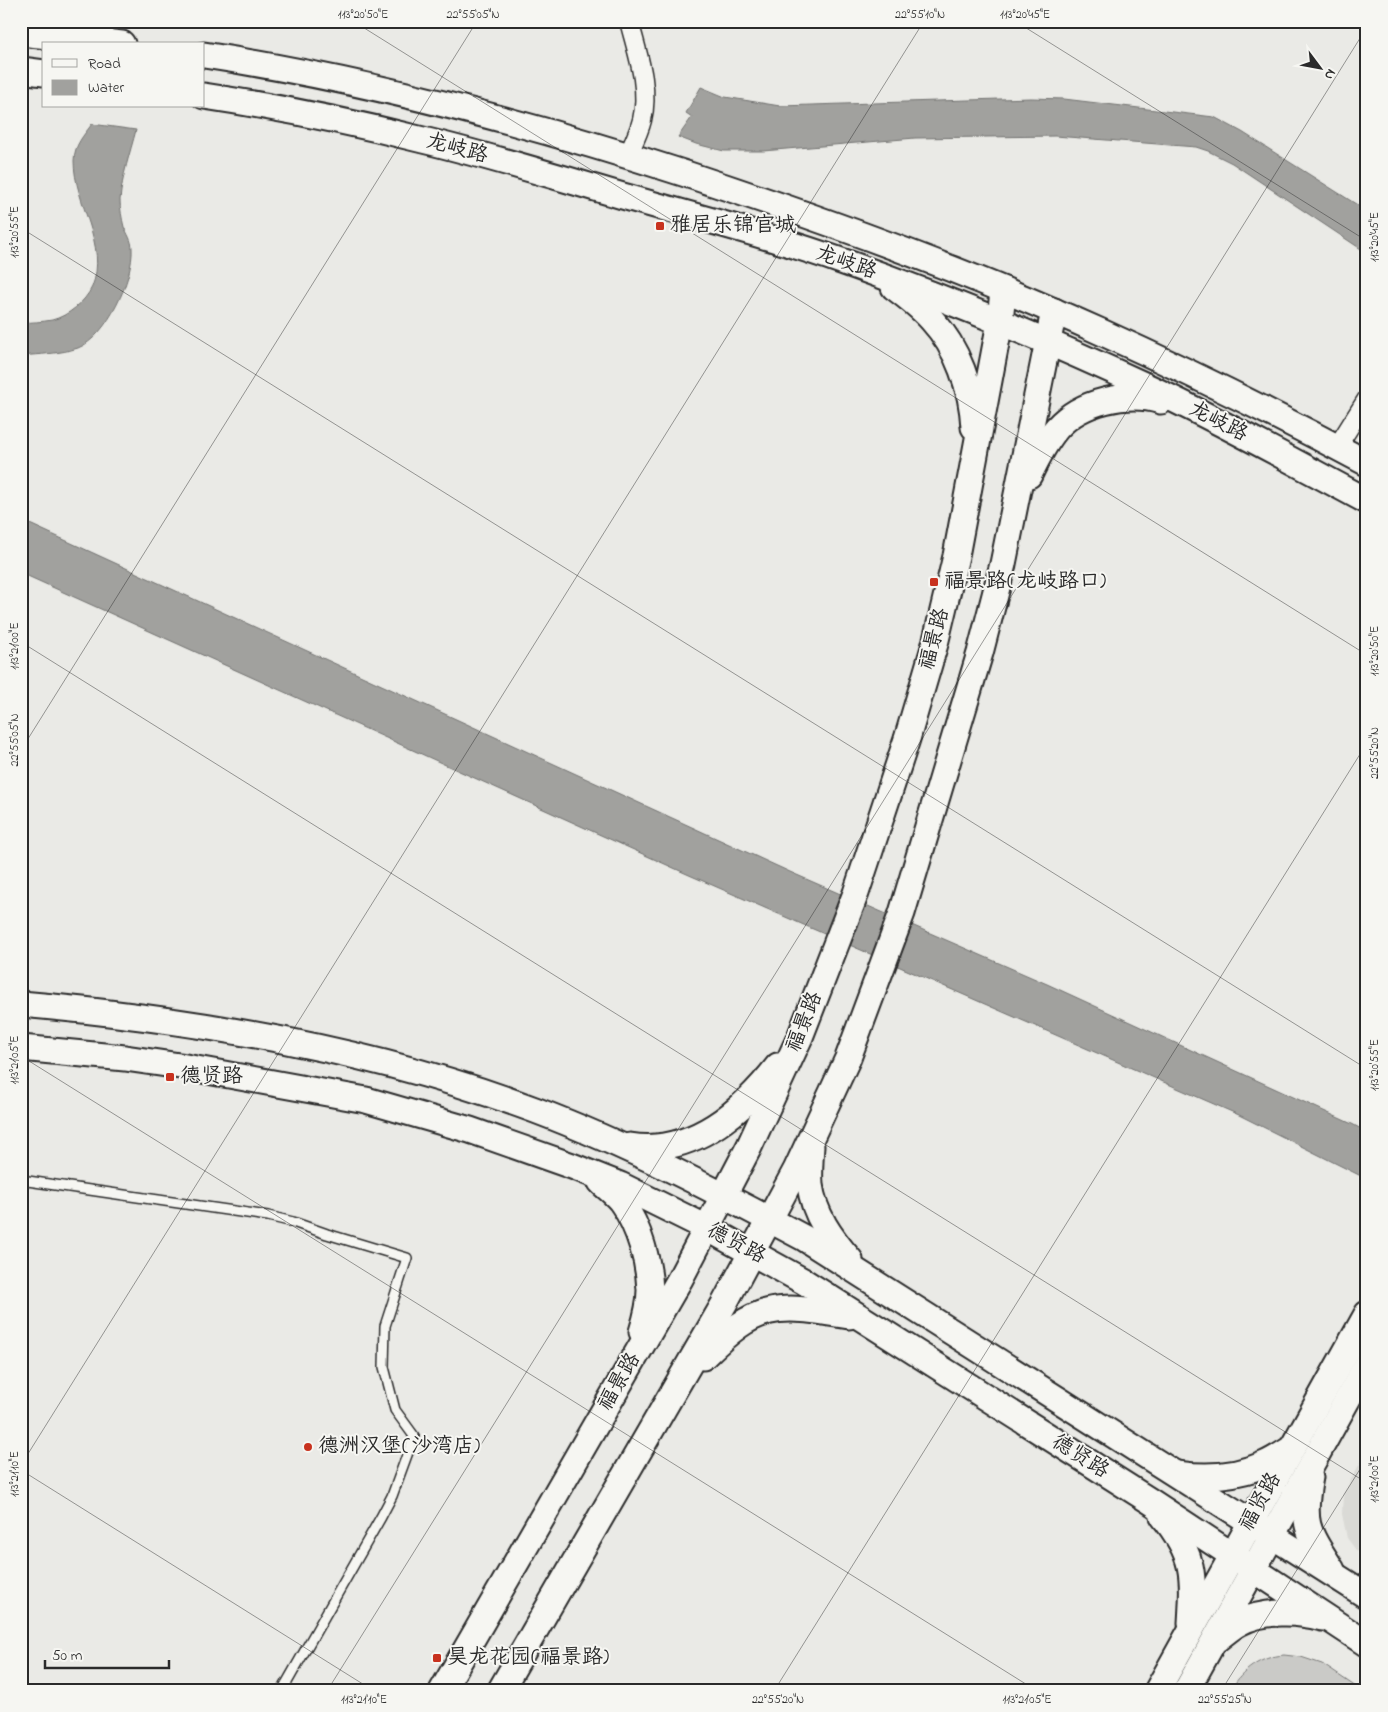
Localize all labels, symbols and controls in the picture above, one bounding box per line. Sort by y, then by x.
text: 113°20'50"E [338,6,388,24]
text: 22°55'05"N [446,6,500,24]
text: 22°55'10"N [895,6,945,24]
text: 113°20'45"E [1000,6,1050,24]
legend [42,42,205,108]
north arrow [1296,42,1346,92]
text: Road [88,53,121,75]
text: N [1318,65,1341,84]
text: Water [88,77,124,99]
street label: 龙岐路 [423,126,491,172]
text: 113°20'55"E [6,206,24,258]
place label: 雅居乐锦官城 [670,211,796,241]
text: 113°20'45"E [1366,212,1384,262]
marker: 雅居乐锦官城 [654,220,666,232]
street label: 龙岐路 [811,239,881,287]
street label: 龙岐路 [1183,394,1253,450]
place label: 福景路(龙岐路口) [944,567,1106,597]
marker: 福景路(龙岐路口) [928,576,940,588]
street label: 福景路 [912,605,958,673]
text: 113°21'00"E [6,622,24,670]
text: 113°20'50"E [1366,626,1384,676]
text: 22°55'05"N [6,713,24,767]
text: 22°55'20"N [1366,727,1384,779]
street label: 福景路 [779,987,831,1057]
text: 113°21'05"E [6,1036,24,1084]
text: 113°20'55"E [1366,1039,1384,1091]
place label: 德贤路 [180,1062,243,1092]
marker: 德贤路 [164,1071,176,1083]
street label: 德贤路 [701,1216,771,1272]
street label: 福景路 [591,1347,649,1417]
street label: 德贤路 [1045,1428,1115,1486]
place label: 德洲汉堡(沙湾店) [318,1432,480,1462]
marker: 德洲汉堡(沙湾店) [302,1441,314,1453]
text: 113°21'10"E [6,1451,24,1497]
text: 113°21'00"E [1366,1455,1384,1503]
street label: 福贤路 [1233,1467,1289,1537]
scale bar [45,1637,169,1669]
place label: 昊龙花园(福景路) [447,1643,609,1673]
text: 50 m [52,1645,83,1667]
marker: 昊龙花园(福景路) [431,1652,443,1664]
text: 113°21'10"E [341,1691,387,1709]
text: 22°55'20"N [752,1691,804,1709]
text: 113°21'05"E [1003,1691,1051,1709]
text: 22°55'25"N [1198,1691,1252,1709]

